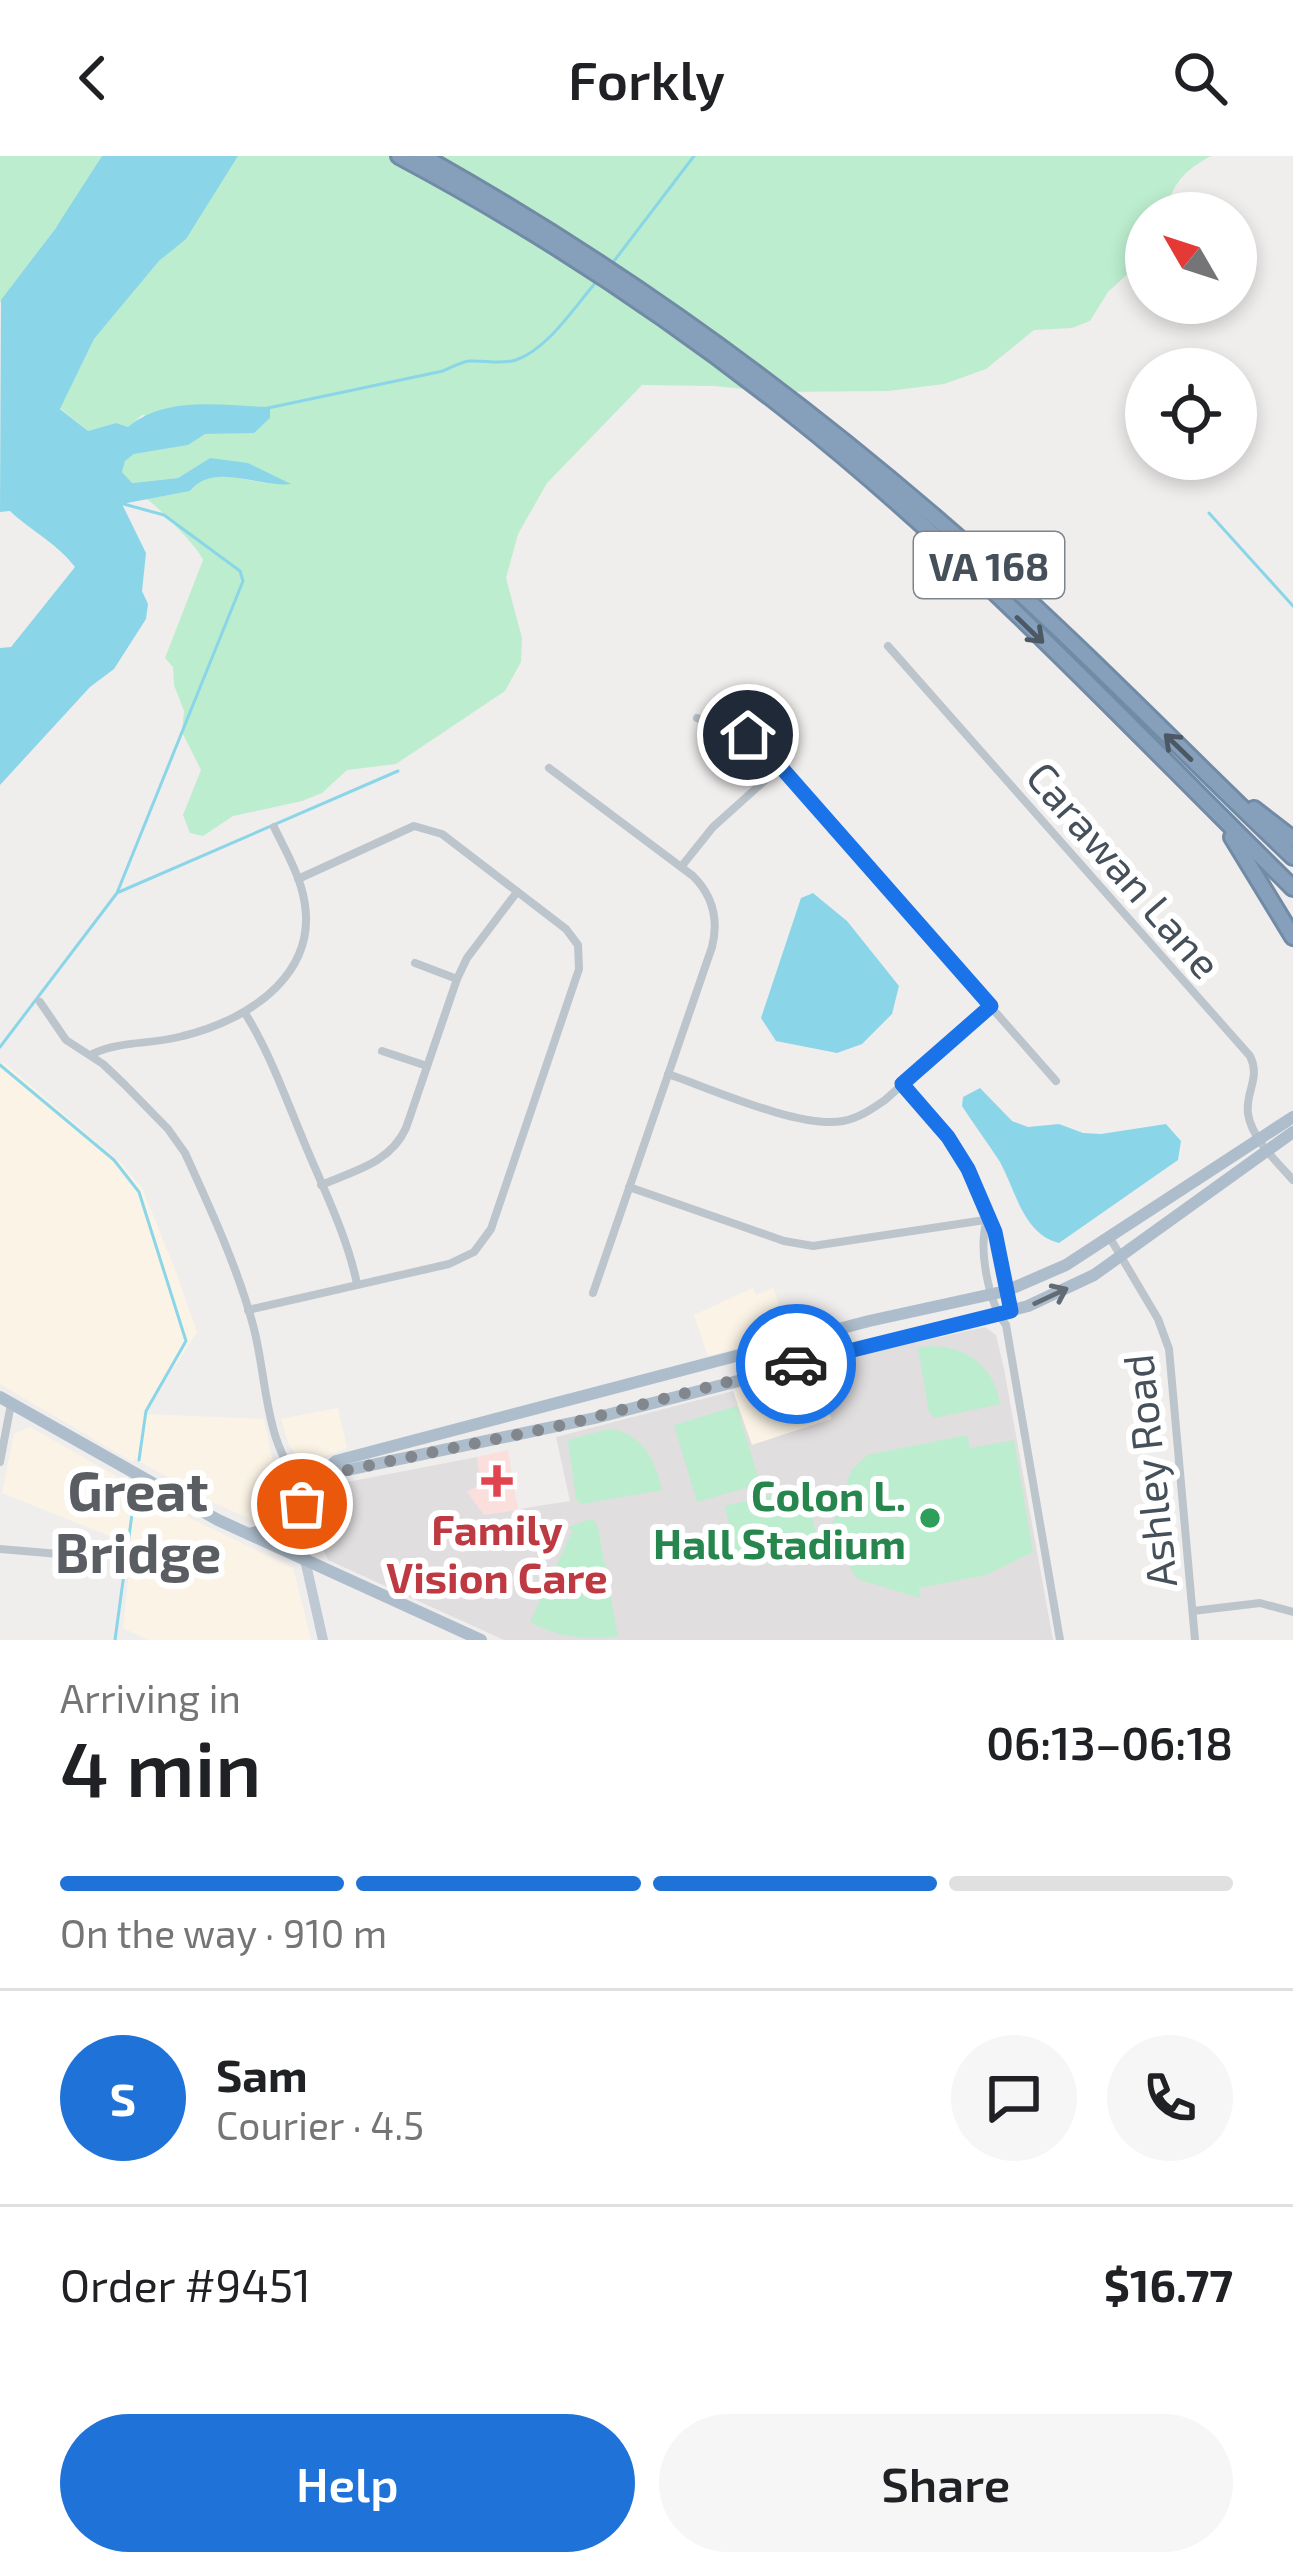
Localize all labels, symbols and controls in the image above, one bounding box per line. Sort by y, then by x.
icon: back [60,45,126,111]
icon: search [1167,45,1233,111]
text: Forkly [568,46,725,111]
north arrow [1125,192,1257,324]
map controls [1125,192,1257,480]
button: locate [1125,348,1257,480]
road number: VA 168 [914,532,1064,598]
one-way arrow [1015,615,1044,643]
pin [697,684,799,786]
icon: home [715,702,781,768]
one-way arrow [1164,734,1194,762]
street label: Carawan Lane [1018,751,1232,987]
one-way arrow [1032,1283,1068,1305]
courier [736,1304,856,1424]
icon: car [763,1331,829,1397]
street label: Ashley Road [1111,1352,1185,1590]
pin [251,1453,353,1555]
district label: Great Bridge [55,1457,221,1584]
marker: Family Vision Care [481,1465,513,1497]
place label: Colon L. Hall Stadium [653,1469,906,1567]
icon: bag [269,1471,335,1537]
place label: Family Vision Care [386,1503,608,1601]
marker: Colon L. Hall Stadium [917,1505,943,1531]
text: Arriving in [60,1674,241,1721]
text: 06:13–06:18 [986,1715,1233,1769]
text: 4 min [60,1719,261,1813]
text: On the way · 910 m [60,1909,387,1956]
button: chat [951,2035,1077,2161]
button: phone [1107,2035,1233,2161]
text: Sam [216,2047,308,2101]
text: S [110,2071,136,2125]
text: Courier · 4.5 [216,2101,424,2148]
text: Order #9451 [60,2257,311,2311]
text: $16.77 [1104,2257,1233,2311]
button: Help [60,2414,635,2552]
button: Share [659,2414,1233,2552]

